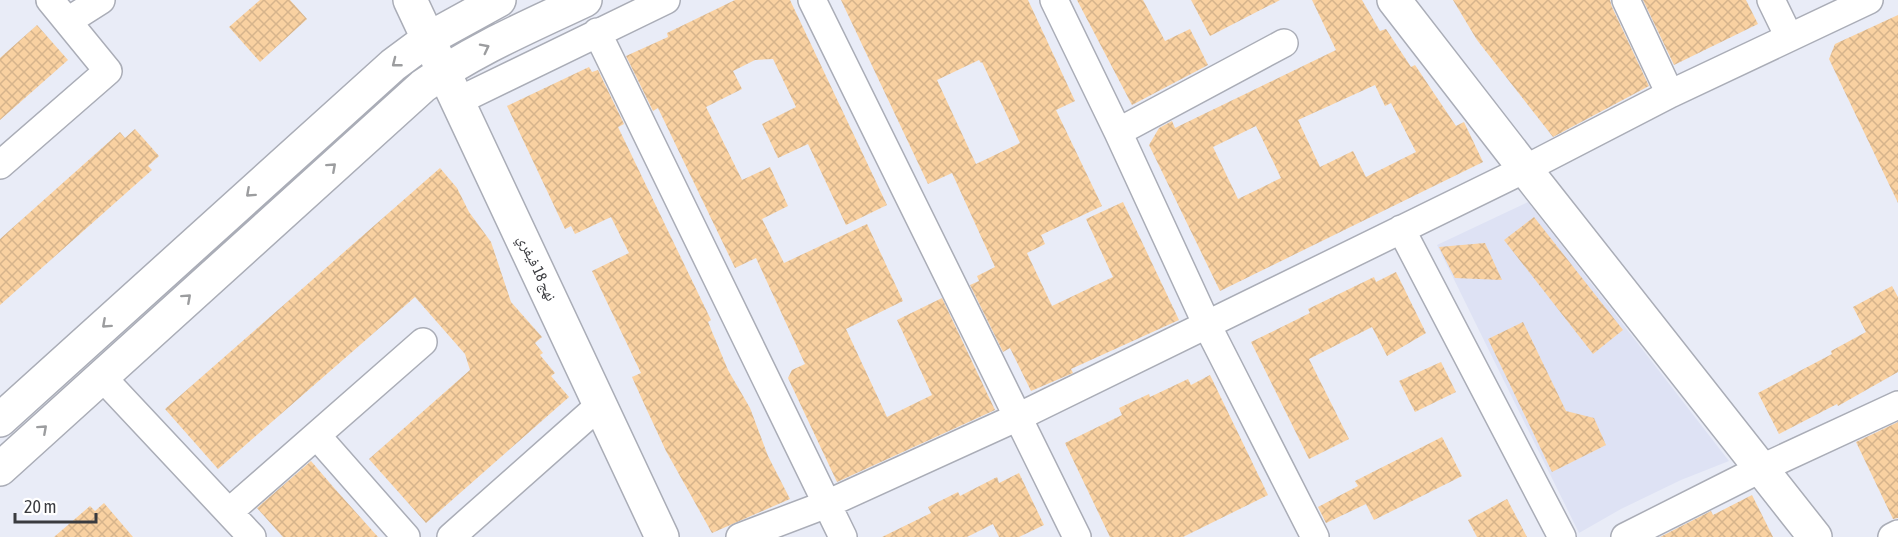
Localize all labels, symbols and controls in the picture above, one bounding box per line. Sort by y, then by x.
one-way arrow [479,44,489,55]
one-way arrow [392,56,403,67]
one-way arrow [325,163,336,174]
one-way arrow [247,186,257,197]
street label: نهج 18 فيفري [511,232,560,305]
one-way arrow [181,294,191,305]
one-way arrow [102,317,113,328]
one-way arrow [36,425,47,436]
scale bar [15,486,96,524]
text: 20 m [24,496,56,517]

